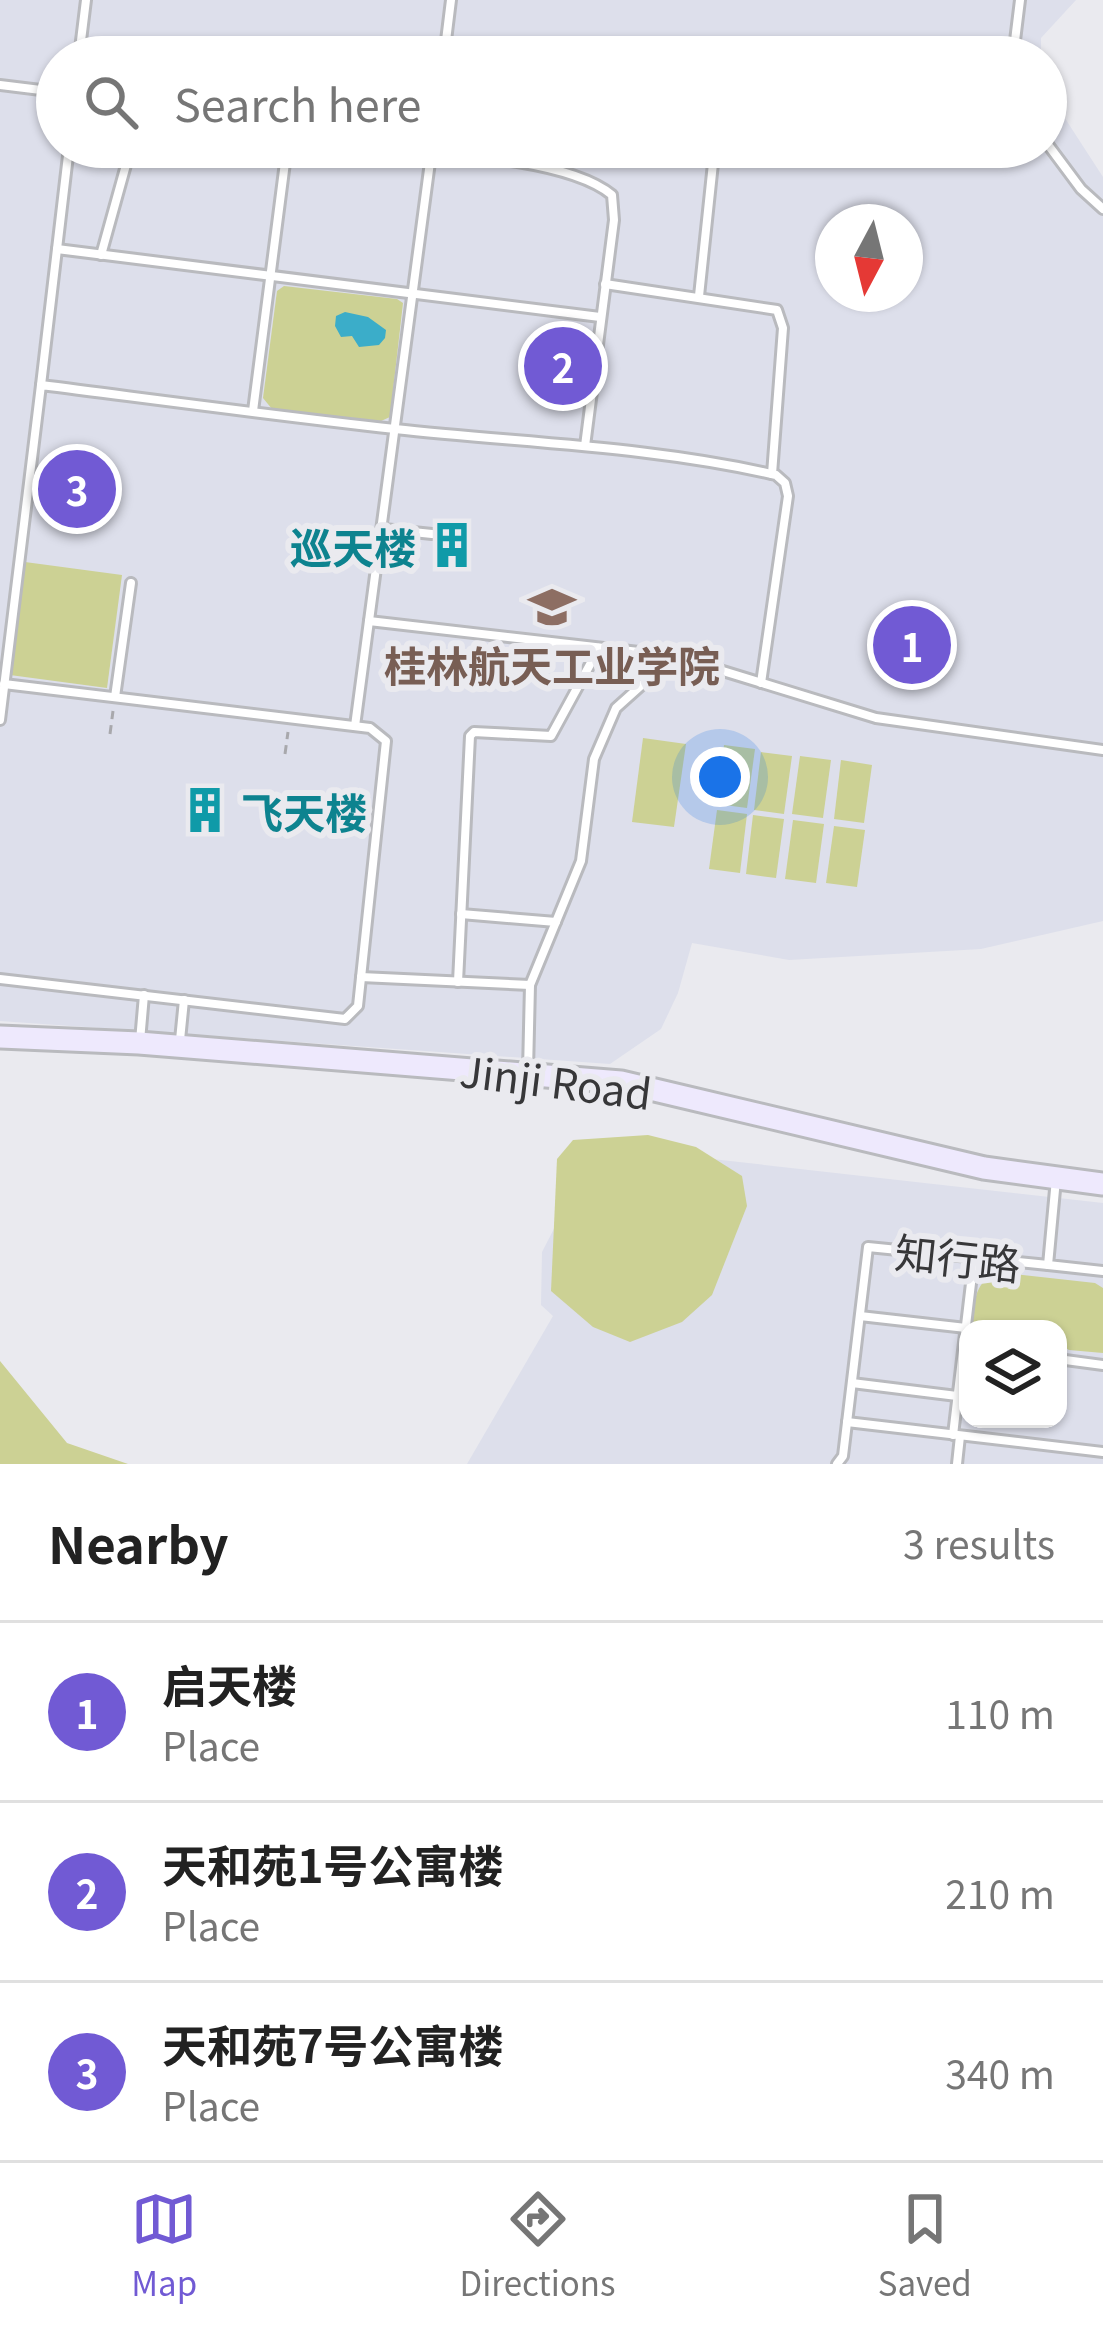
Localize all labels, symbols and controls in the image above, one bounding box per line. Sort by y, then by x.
search box [36,36,1067,168]
icon: search [78,69,144,135]
text: Search here [174,70,421,135]
north arrow [815,204,923,312]
pin: 2 [524,321,602,411]
pin: 3 [38,444,116,534]
place label: 巡天楼 [290,515,416,576]
building icon: 巡天楼 [427,520,477,570]
school or university icon: 桂林航天工业学院 [527,582,577,632]
pin: 1 [873,600,951,690]
place label: 桂林航天工业学院 [384,633,720,694]
your location [690,747,750,807]
place label: 飞天楼 [241,780,367,841]
building icon: 飞天楼 [180,785,230,835]
street label: Jinji Road [457,1038,655,1122]
street label: 知行路 [892,1219,1024,1293]
map controls [959,1320,1067,1428]
button: layers [959,1320,1067,1428]
text: Nearby [48,1505,229,1579]
text: 3 results [903,1514,1055,1570]
text: 启天楼 [162,1651,297,1716]
text: 1 [75,1684,99,1740]
text: 110 m [945,1684,1055,1740]
text: Place [162,1716,260,1772]
text: 天和苑1号公寓楼 [162,1831,504,1896]
text: 2 [75,1864,99,1920]
text: 210 m [945,1864,1055,1920]
text: Place [162,1896,260,1952]
text: 天和苑7号公寓楼 [162,2011,504,2076]
text: 3 [75,2044,99,2100]
text: 340 m [945,2044,1055,2100]
text: Place [162,2076,260,2132]
tab: Map [131,2186,197,2306]
tab: Directions [460,2186,615,2306]
tab: Saved [878,2186,972,2306]

